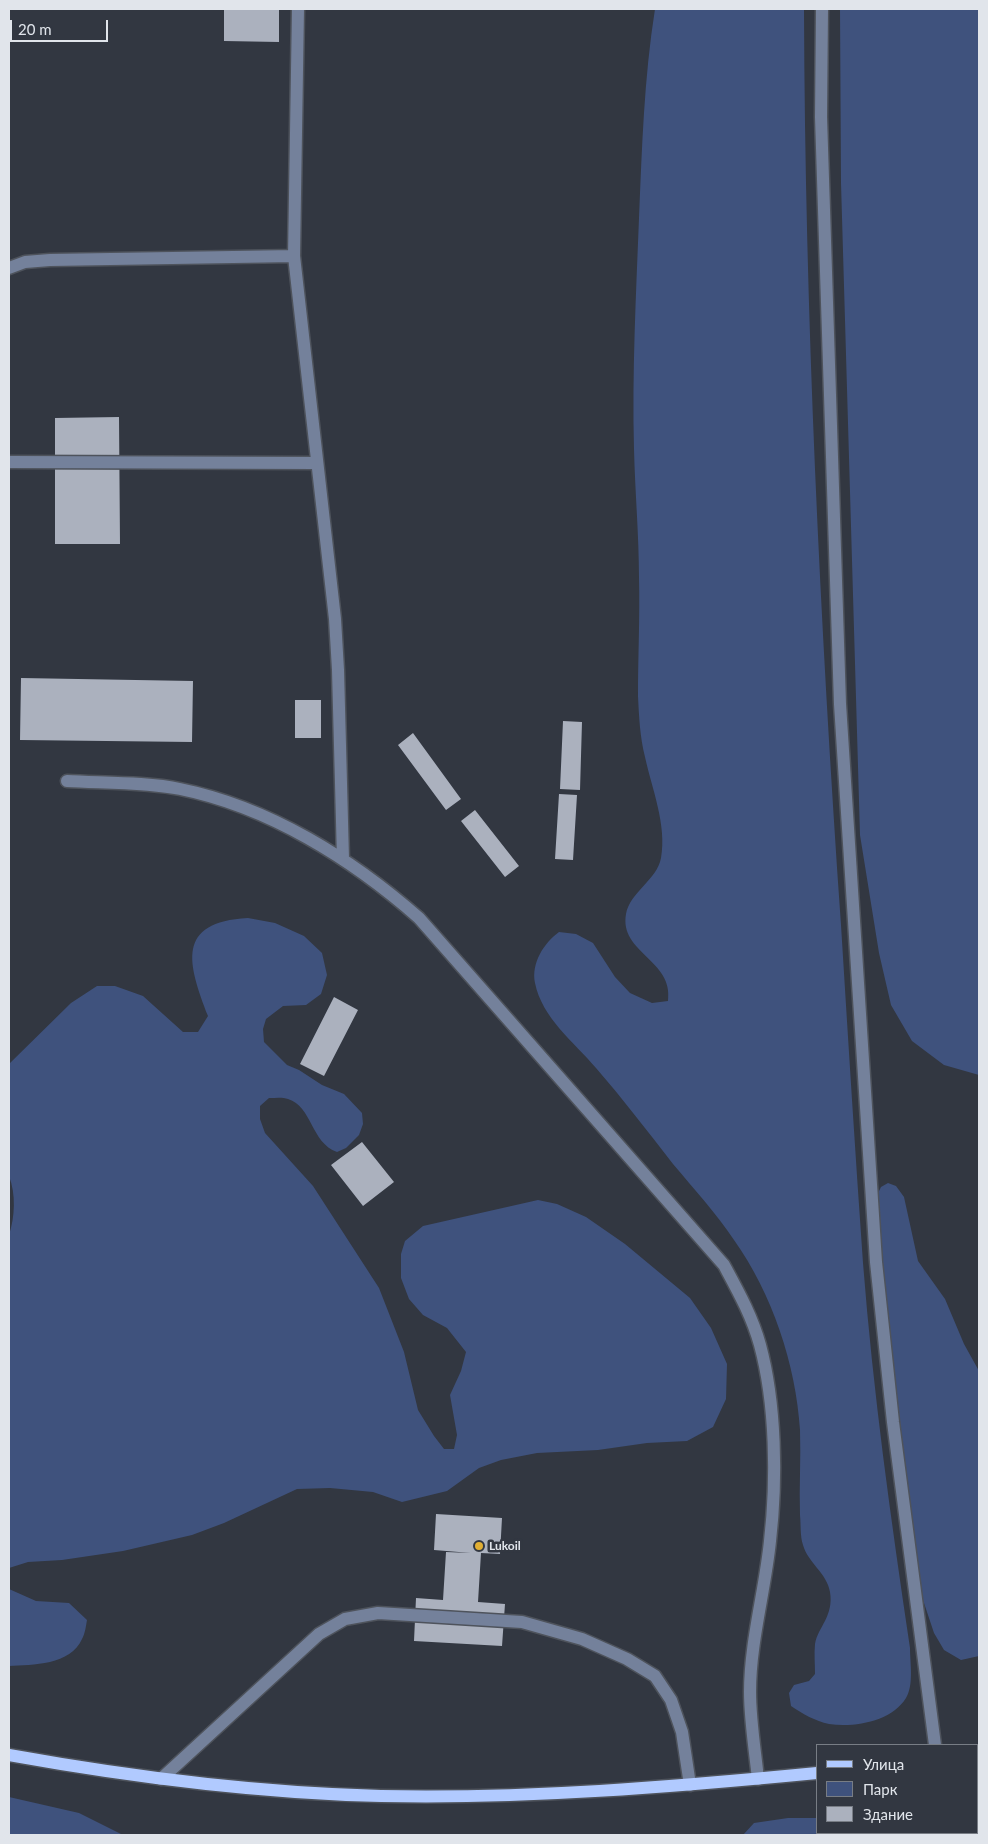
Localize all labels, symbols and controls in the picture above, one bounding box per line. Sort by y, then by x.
scale bar [12,10,110,42]
text: 20 m [18,20,52,38]
place label: Lukoil [489,1539,521,1553]
marker: Lukoil [473,1540,485,1552]
legend [816,1744,978,1834]
text: Улица [863,1755,904,1773]
text: Парк [863,1780,897,1798]
text: Здание [863,1805,913,1823]

